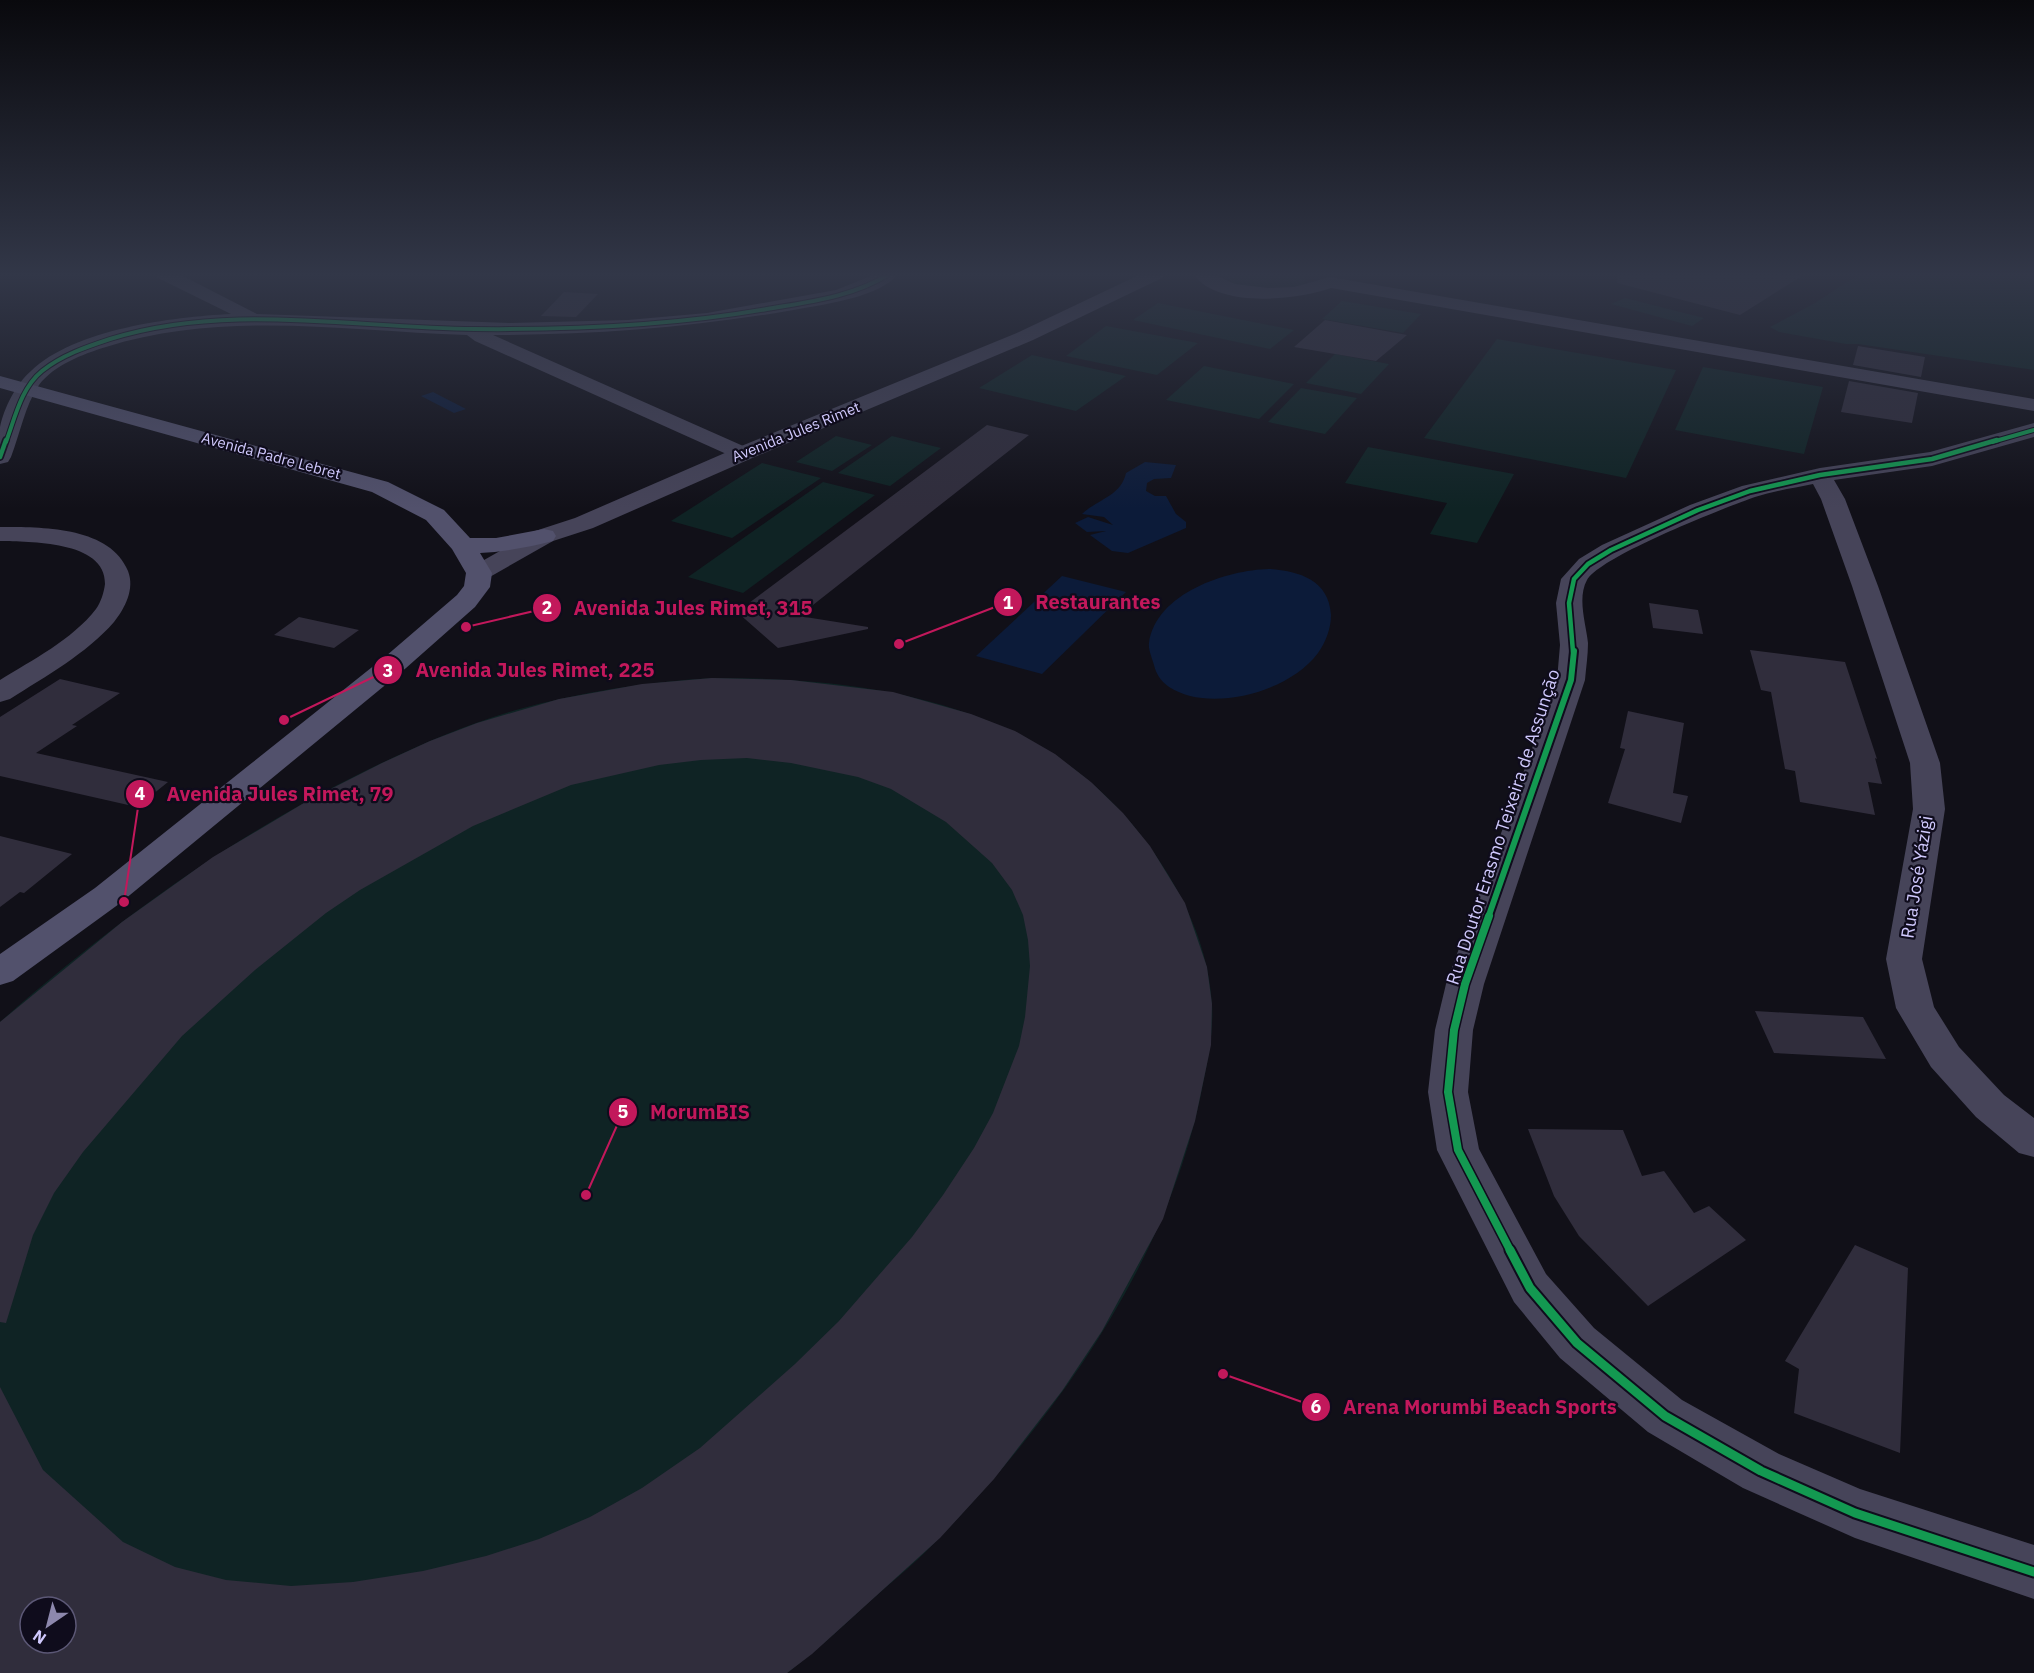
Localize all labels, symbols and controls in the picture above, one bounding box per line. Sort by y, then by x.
street label: Avenida Jules Rimet [729,397,863,466]
street label: Avenida Padre Lebret [199,428,343,483]
callout: Restaurantes [993,583,1172,621]
text: Restaurantes [1035,588,1161,615]
callout: Avenida Jules Rimet, 315 [532,589,825,627]
text: 1 [1003,591,1014,614]
text: Avenida Jules Rimet, 315 [574,594,812,621]
text: 2 [542,596,552,619]
callout: Avenida Jules Rimet, 225 [373,651,666,689]
text: Avenida Jules Rimet, 225 [416,656,654,683]
text: 3 [383,659,393,682]
street label: Rua Doutor Erasmo Teixeira de Assunção [1441,666,1565,988]
callout: Avenida Jules Rimet, 79 [125,775,406,813]
text: Avenida Jules Rimet, 79 [167,780,393,807]
text: 4 [135,782,146,805]
street label: Rua José Yázigi [1895,814,1938,940]
callout: MorumBIS [608,1093,762,1131]
text: MorumBIS [650,1098,750,1125]
text: 5 [618,1100,629,1123]
callout: Arena Morumbi Beach Sports [1301,1388,1628,1426]
text: Arena Morumbi Beach Sports [1343,1393,1617,1420]
text: 6 [1311,1395,1322,1418]
north arrow [18,1595,78,1655]
text: N [29,1626,50,1649]

